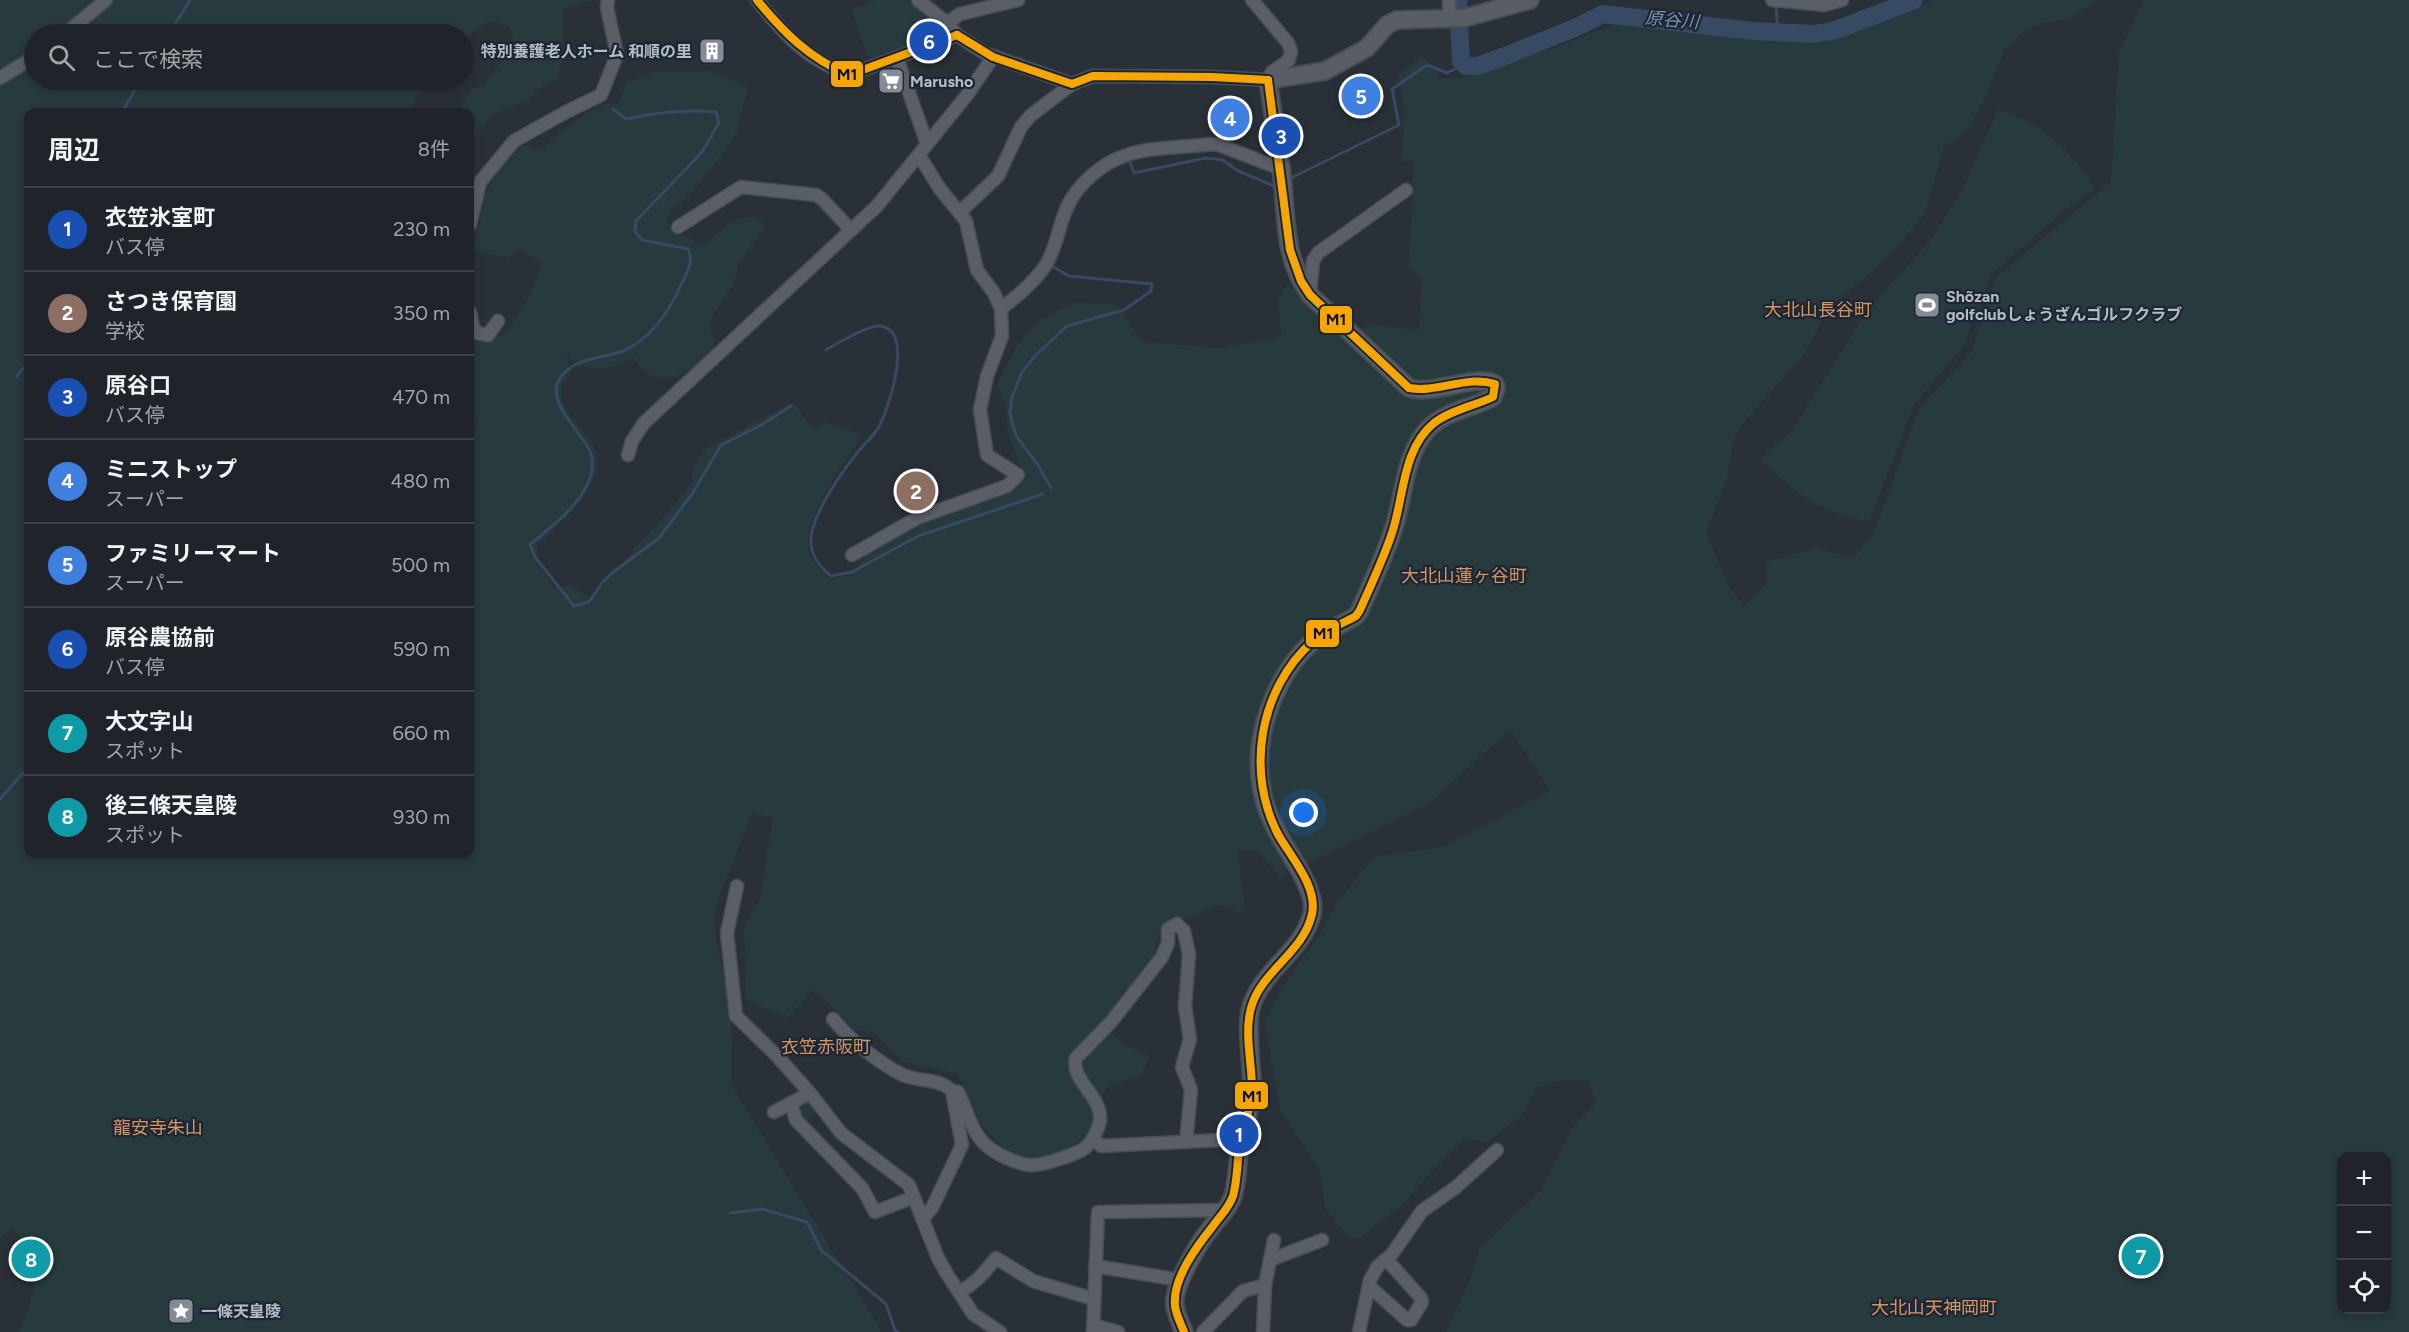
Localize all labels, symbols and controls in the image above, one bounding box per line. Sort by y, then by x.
water label: 原谷川 [1644,7,1702,33]
pin: 6 [910,18,948,63]
search box [24,24,474,90]
building icon: 特別養護老人ホーム 和順の里 [697,36,727,66]
icon: search [45,41,78,74]
place label: 特別養護老人ホーム 和順の里 [481,42,692,61]
text: ここで検索 [93,46,203,73]
line badge: M1 [830,60,864,88]
text: M1 [837,65,857,84]
supermarket icon: Marusho [876,66,906,96]
place label: Marusho [910,72,973,91]
pin: 5 [1342,74,1380,118]
pin: 4 [1210,96,1250,140]
pin: 3 [1262,114,1300,158]
text: 周辺 [48,134,100,166]
text: 8件 [418,137,450,161]
text: 衣笠氷室町 [105,204,215,231]
text: 1 [63,217,72,241]
text: 230 m [393,217,450,241]
text: バス停 [105,235,165,259]
place label: Shõzan golfclubしょうざんゴルフクラブ [1946,287,2182,324]
text: さつき保育園 [105,288,237,315]
sports icon: Shõzan golfclubしょうざんゴルフクラブ [1912,290,1942,320]
district label: 大北山長谷町 [1764,299,1872,321]
text: 2 [62,301,73,325]
text: 350 m [393,301,450,325]
line badge: M1 [1319,305,1353,334]
text: M1 [1326,310,1346,329]
text: 学校 [105,319,145,343]
text: 原谷口 [105,372,171,399]
text: 3 [62,385,73,409]
text: 470 m [392,385,450,409]
text: バス停 [105,403,165,427]
text: ミニストップ [105,456,237,483]
pin: 2 [896,468,936,514]
text: 4 [61,469,74,493]
text: 480 m [391,469,450,493]
text: スーパー [105,487,185,511]
text: ファミリーマート [105,540,281,567]
text: 5 [62,553,73,577]
text: 500 m [391,553,450,577]
district label: 大北山蓮ヶ谷町 [1401,565,1527,587]
text: スーパー [105,571,185,595]
line badge: M1 [1305,619,1340,648]
text: 原谷農協前 [105,624,215,651]
text: M1 [1313,624,1333,643]
text: 6 [62,637,73,661]
text: 590 m [392,637,450,661]
text: バス停 [105,655,165,679]
text: 大文字山 [105,708,193,735]
text: 7 [62,721,73,745]
text: 660 m [393,721,450,745]
text: スポット [105,739,185,763]
text: 後三條天皇陵 [105,792,237,819]
your location [1289,798,1318,827]
text: 8 [61,805,74,829]
text: 930 m [393,805,450,829]
text: スポット [105,823,185,847]
district label: 衣笠赤阪町 [781,1036,871,1058]
line badge: M1 [1234,1081,1269,1110]
text: M1 [1242,1087,1262,1106]
pin: 1 [1220,1112,1258,1156]
district label: 龍安寺朱山 [113,1117,203,1139]
map controls [2337,1152,2391,1314]
button: + [2337,1152,2391,1206]
button: − [2337,1206,2391,1260]
pin: 7 [2122,1234,2160,1278]
pin: 8 [12,1236,51,1282]
button: locate [2337,1260,2391,1314]
place icon: 一條天皇陵 [166,1296,196,1326]
district label: 大北山天神岡町 [1871,1297,1997,1319]
place label: 一條天皇陵 [201,1302,281,1321]

